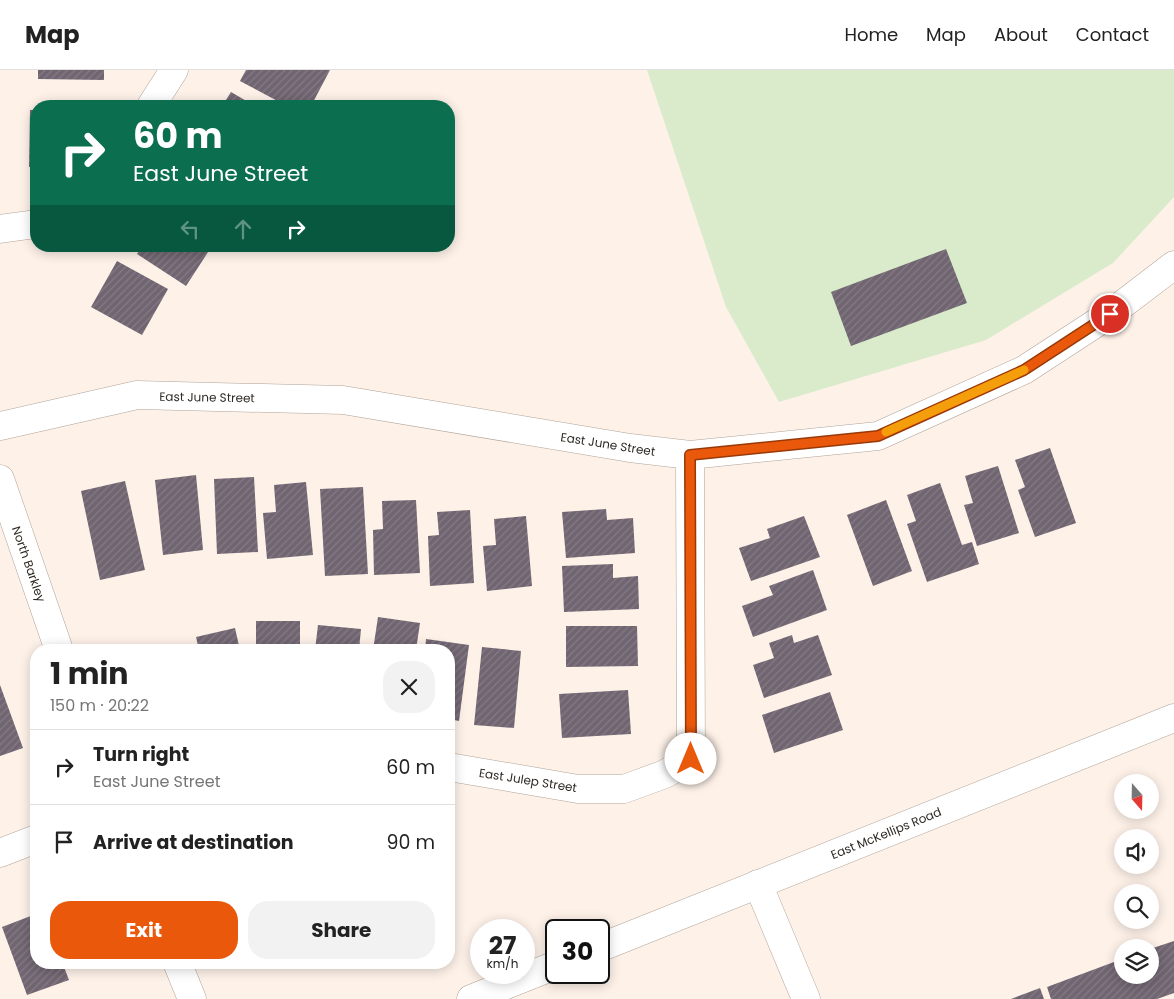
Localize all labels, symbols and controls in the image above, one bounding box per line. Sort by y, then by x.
text: Map [25,18,80,51]
text: Home [844,22,898,47]
text: Map [926,22,966,47]
text: About [994,22,1048,47]
text: Contact [1076,22,1149,47]
text: 60 m [133,111,223,160]
icon: right [50,120,115,185]
text: East June Street [133,158,308,189]
icon: left [176,215,204,243]
icon: ahead [229,215,257,243]
icon: right [282,215,310,243]
pin [1089,293,1131,335]
icon: arrive [1096,300,1124,328]
street label: East June Street [159,388,255,406]
street label: East June Street [559,428,657,460]
street label: North Barkley [8,524,50,604]
text: 1 min [50,652,128,695]
button: close [383,661,435,713]
text: 150 m · 20:22 [50,694,149,717]
position arrow [664,732,716,784]
text: Turn right [93,741,189,768]
icon: right [50,753,78,781]
text: 60 m [386,754,435,781]
street label: East Julep Street [478,764,578,796]
text: East June Street [93,770,220,793]
north arrow [1114,774,1159,819]
map controls [1114,774,1159,984]
street label: East McKellips Road [828,803,944,863]
icon: arrive [50,828,78,856]
text: Arrive at destination [93,829,294,856]
text: 90 m [386,829,435,856]
button: sound [1114,829,1159,874]
button: search [1114,884,1159,929]
button: Exit [50,901,238,959]
button: Share [248,901,435,959]
speed limit sign: 30 [545,919,610,984]
text: 27 [489,928,516,963]
button: layers [1114,939,1159,984]
text: km/h [487,955,518,972]

